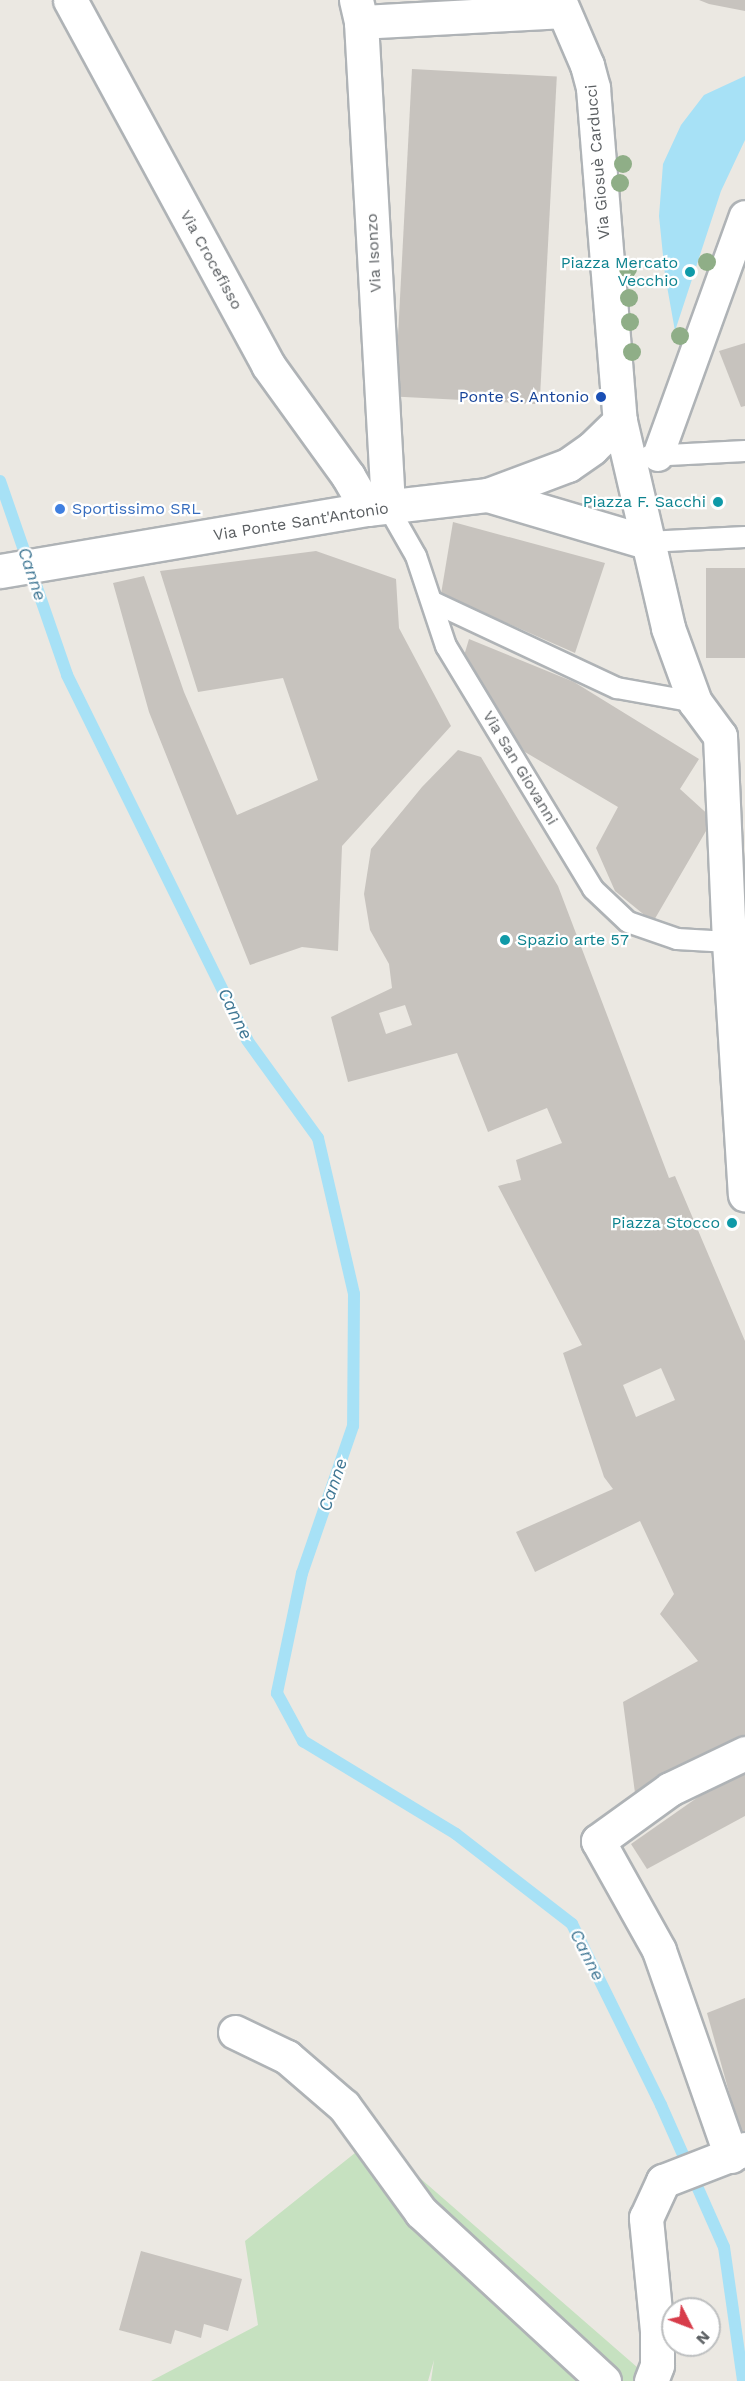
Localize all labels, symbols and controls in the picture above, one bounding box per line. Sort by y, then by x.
street label: Via Giosuè Carducci [582,83,614,241]
street label: Via Crocefisso [176,207,246,313]
street label: Via Isonzo [362,213,386,293]
place label: Piazza Mercato Vecchio [560,253,678,291]
marker: Piazza Mercato Vecchio [683,265,697,279]
place label: Ponte S. Antonio [458,387,589,407]
marker: Ponte S. Antonio [594,390,608,404]
place label: Piazza F. Sacchi [582,492,706,512]
marker: Piazza F. Sacchi [711,495,725,509]
place label: Sportissimo SRL [72,499,201,519]
street label: Via Ponte Sant'Antonio [212,499,390,545]
marker: Sportissimo SRL [53,502,67,516]
water label: Canne [13,545,51,603]
street label: Via San Giovanni [478,707,562,829]
place label: Spazio arte 57 [517,930,629,950]
marker: Spazio arte 57 [498,933,512,947]
water label: Canne [213,985,257,1043]
place label: Piazza Stocco [611,1213,720,1233]
marker: Piazza Stocco [725,1216,739,1230]
water label: Canne [314,1456,352,1514]
water label: Canne [565,1926,609,1984]
north arrow [661,2297,721,2357]
text: N [692,2327,714,2349]

